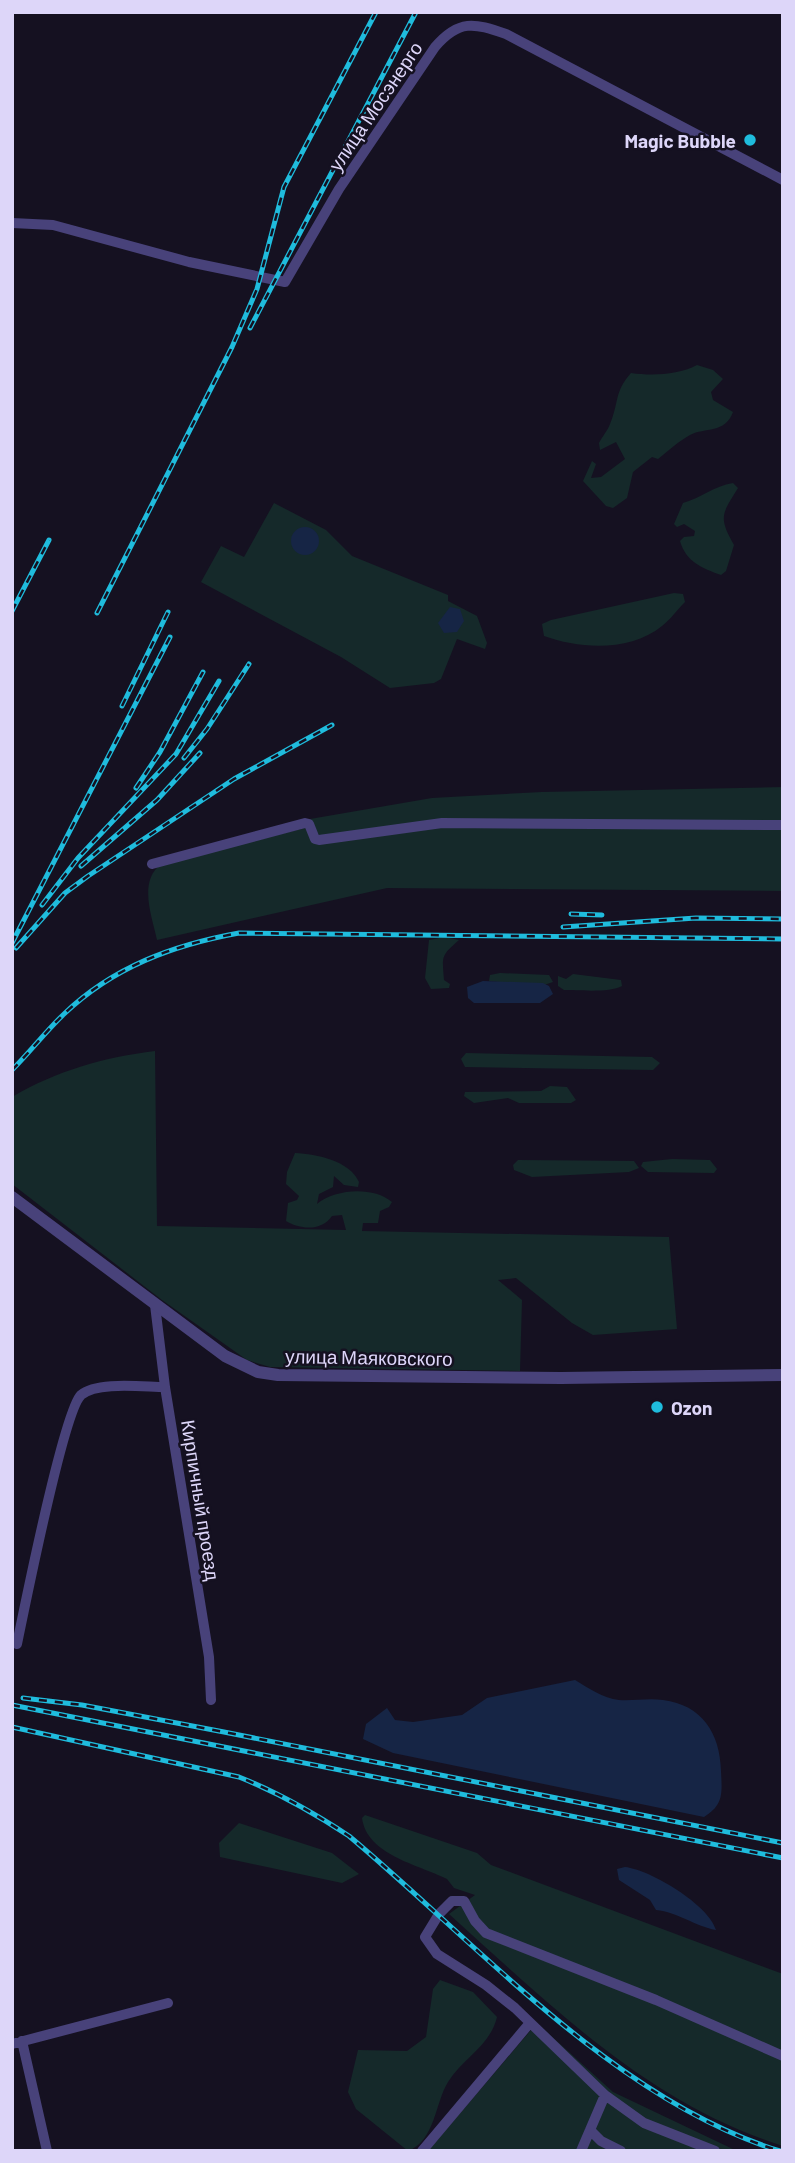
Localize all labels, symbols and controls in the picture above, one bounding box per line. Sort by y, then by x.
street label: улица Мосэнерго [323,37,427,175]
place label: Magic Bubble [624,129,736,152]
marker: Magic Bubble [742,132,758,148]
street label: улица Маяковского [285,1344,453,1370]
place label: Ozon [671,1396,713,1419]
marker: Ozon [649,1399,665,1415]
street label: Кирпичный проезд [177,1418,225,1582]

